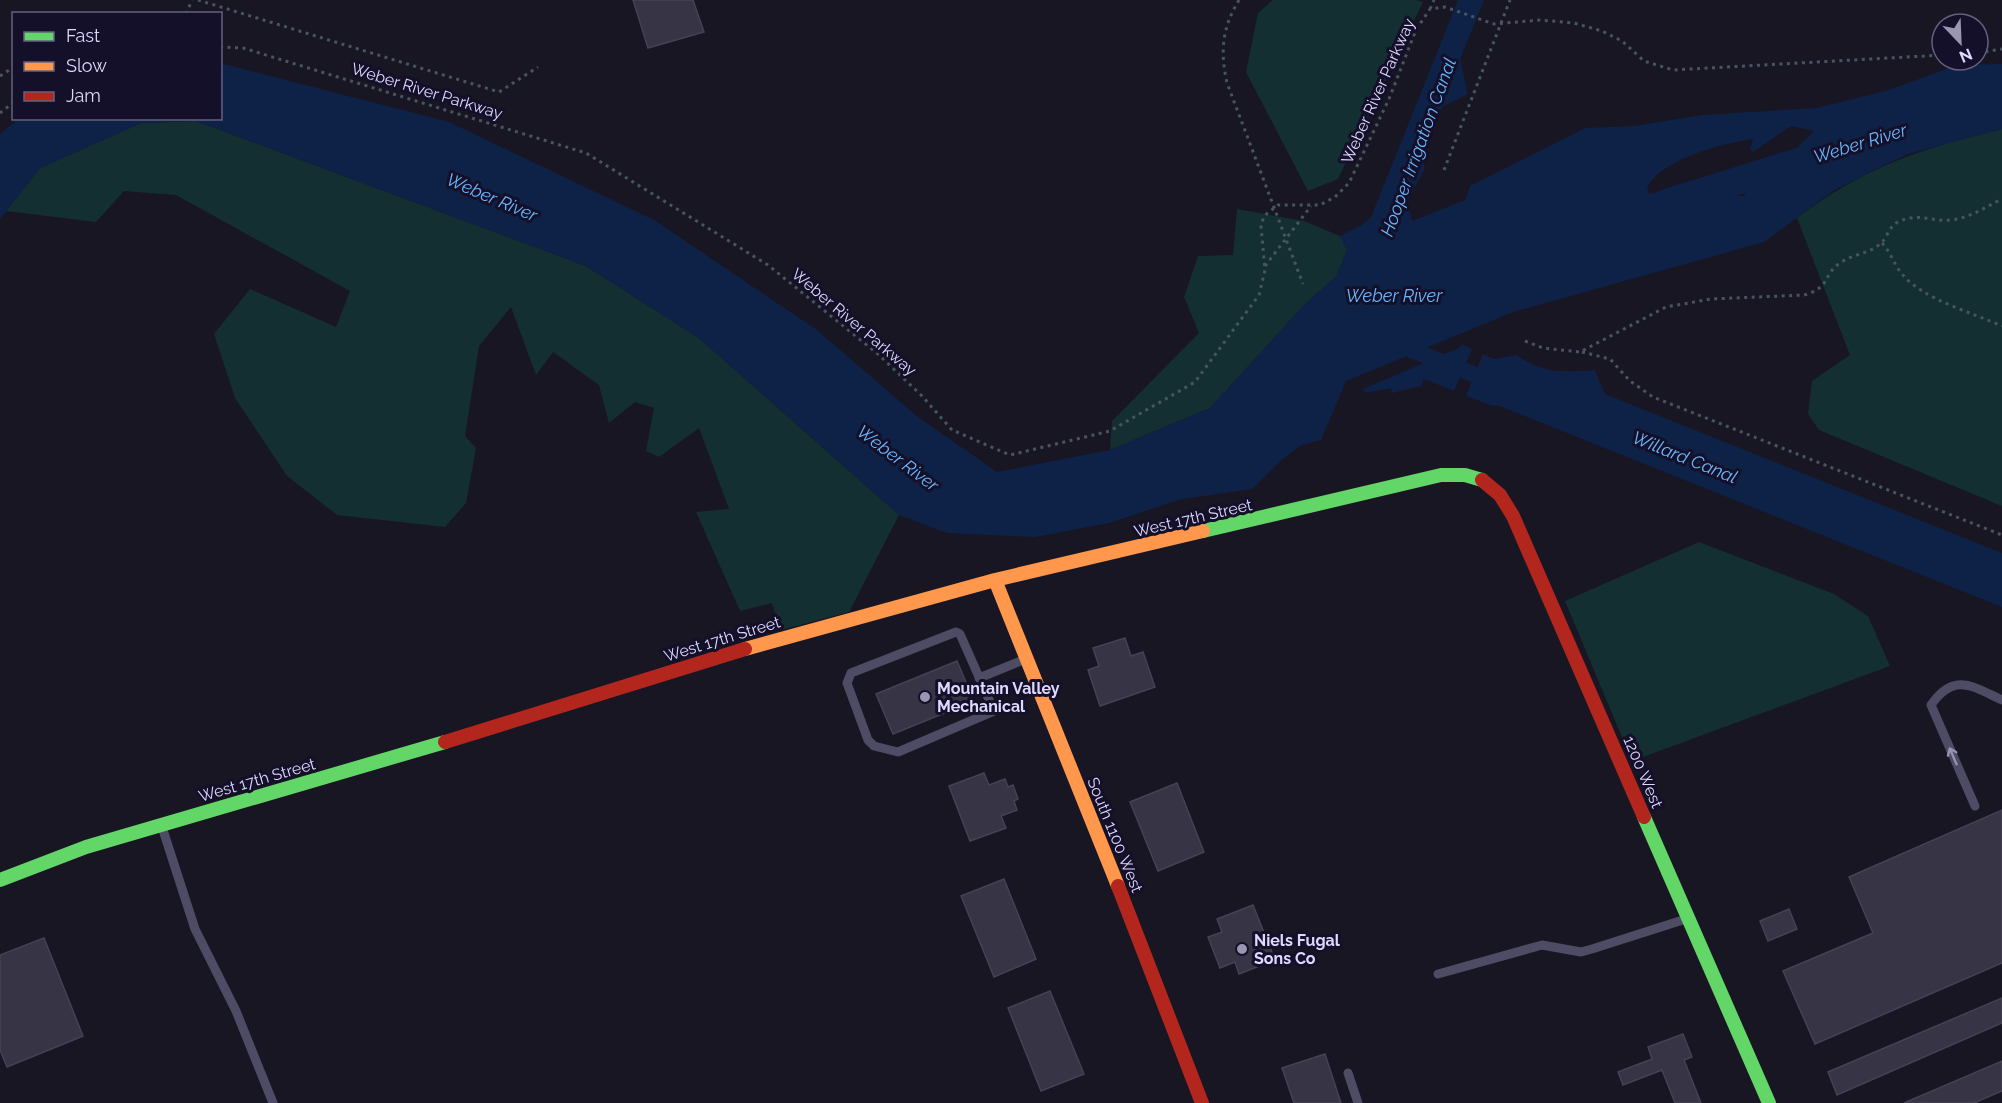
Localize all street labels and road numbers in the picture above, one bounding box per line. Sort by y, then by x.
street label: Weber River Parkway [1337,15,1419,167]
street label: Weber River Parkway [349,59,505,123]
street label: Weber River Parkway [788,264,921,380]
street label: West 17th Street [1132,495,1255,541]
street label: West 17th Street [662,612,783,666]
street label: 1200 West [1619,733,1667,811]
street label: West 17th Street [196,754,318,806]
street label: South 1100 West [1083,775,1147,896]

